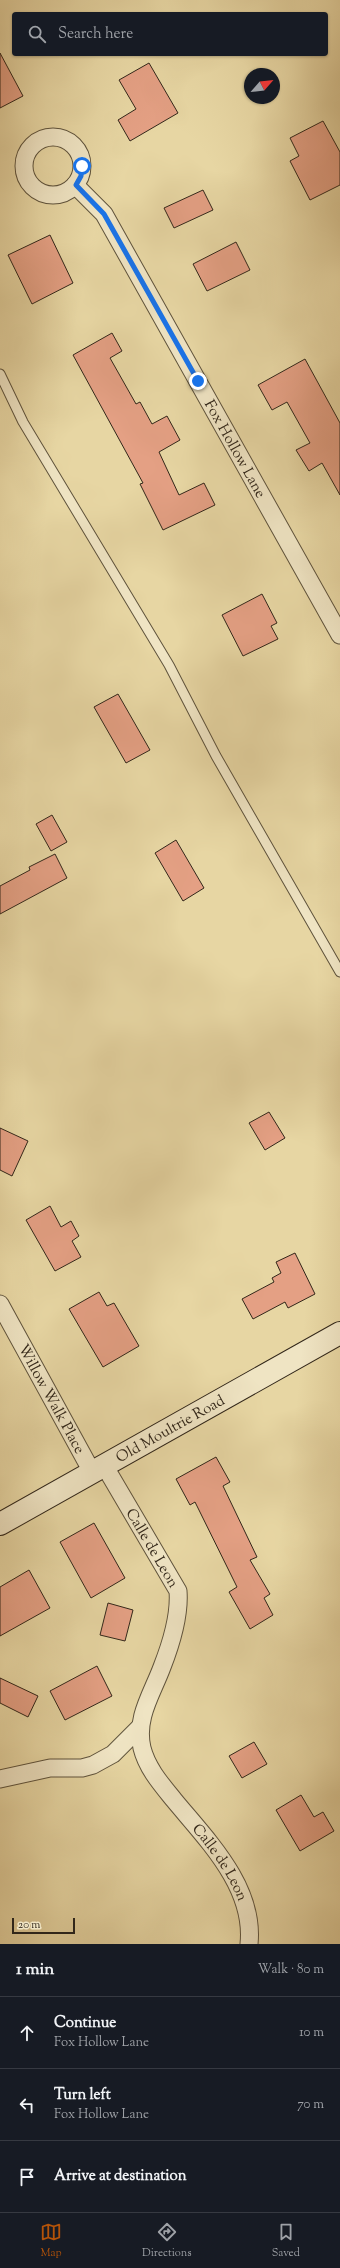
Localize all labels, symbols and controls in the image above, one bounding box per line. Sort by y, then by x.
search box [12,12,328,56]
icon: search [26,23,48,45]
text: Search here [58,24,133,45]
north arrow [244,68,280,104]
route start [73,157,91,175]
route end [189,372,207,390]
street label: Fox Hollow Lane [198,396,270,502]
street label: Willow Walk Place [12,1341,89,1458]
street label: Old Moultrie Road [112,1391,229,1469]
street label: Calle de Leon [120,1505,183,1592]
street label: Calle de Leon [186,1820,252,1905]
scale bar [12,1916,75,1935]
text: 20 m [18,1917,40,1933]
text: 1 min [16,1958,54,1982]
text: Walk · 80 m [258,1961,324,1979]
text: Continue [54,2013,116,2034]
icon: ahead [16,2022,38,2044]
text: 10 m [299,2024,324,2042]
text: Fox Hollow Lane [54,2034,149,2052]
text: Turn left [54,2085,111,2106]
icon: left [16,2094,38,2116]
text: 70 m [297,2096,324,2114]
text: Fox Hollow Lane [54,2106,149,2124]
icon: arrive [16,2166,38,2188]
text: Arrive at destination [54,2166,187,2187]
tab: Map [40,2221,62,2261]
tab: Directions [142,2221,192,2261]
tab: Saved [272,2221,300,2261]

